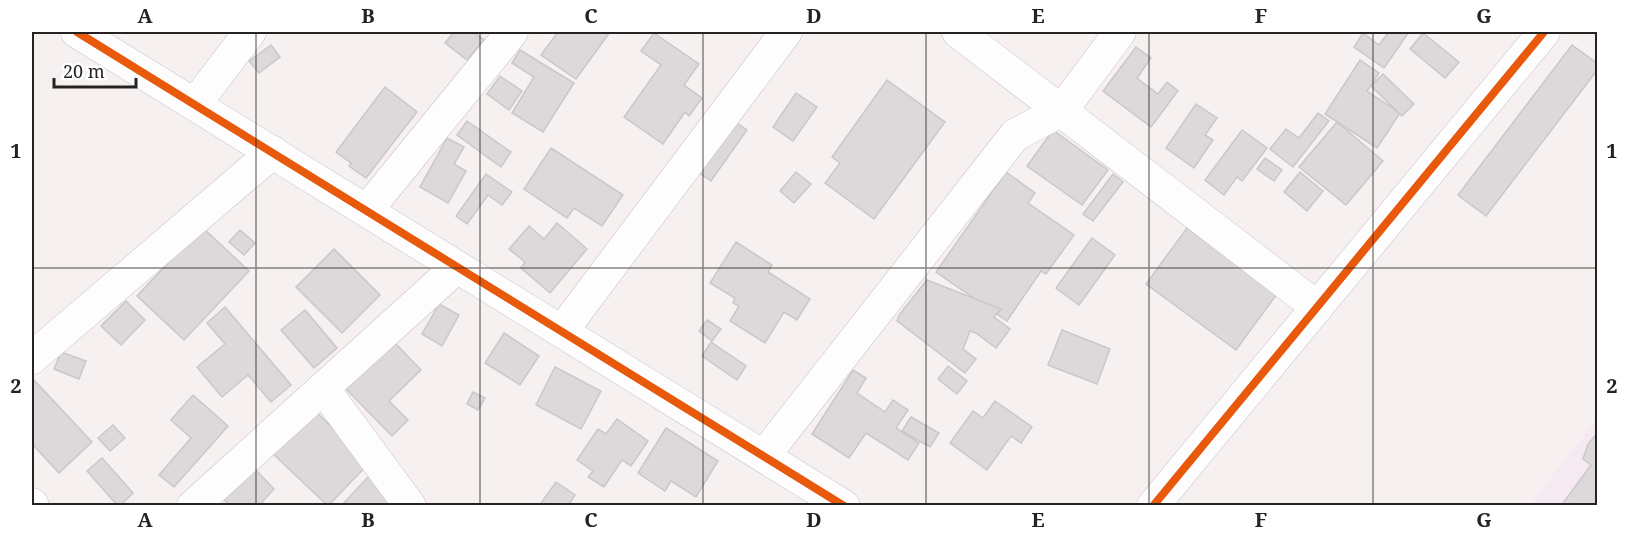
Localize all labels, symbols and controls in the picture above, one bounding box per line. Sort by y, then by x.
text: A [137,2,153,29]
text: B [361,2,375,29]
text: C [584,2,598,29]
text: D [806,2,822,29]
text: E [1031,2,1045,29]
text: F [1255,2,1267,29]
text: G [1476,2,1492,29]
scale bar [54,51,136,89]
text: 20 m [63,59,105,83]
text: 1 [10,137,22,164]
text: 1 [1606,137,1618,164]
text: 2 [10,372,22,399]
text: 2 [1606,372,1618,399]
text: A [137,506,153,533]
text: B [361,506,375,533]
text: C [584,506,598,533]
text: D [806,506,822,533]
text: E [1031,506,1045,533]
text: F [1255,506,1267,533]
text: G [1476,506,1492,533]

